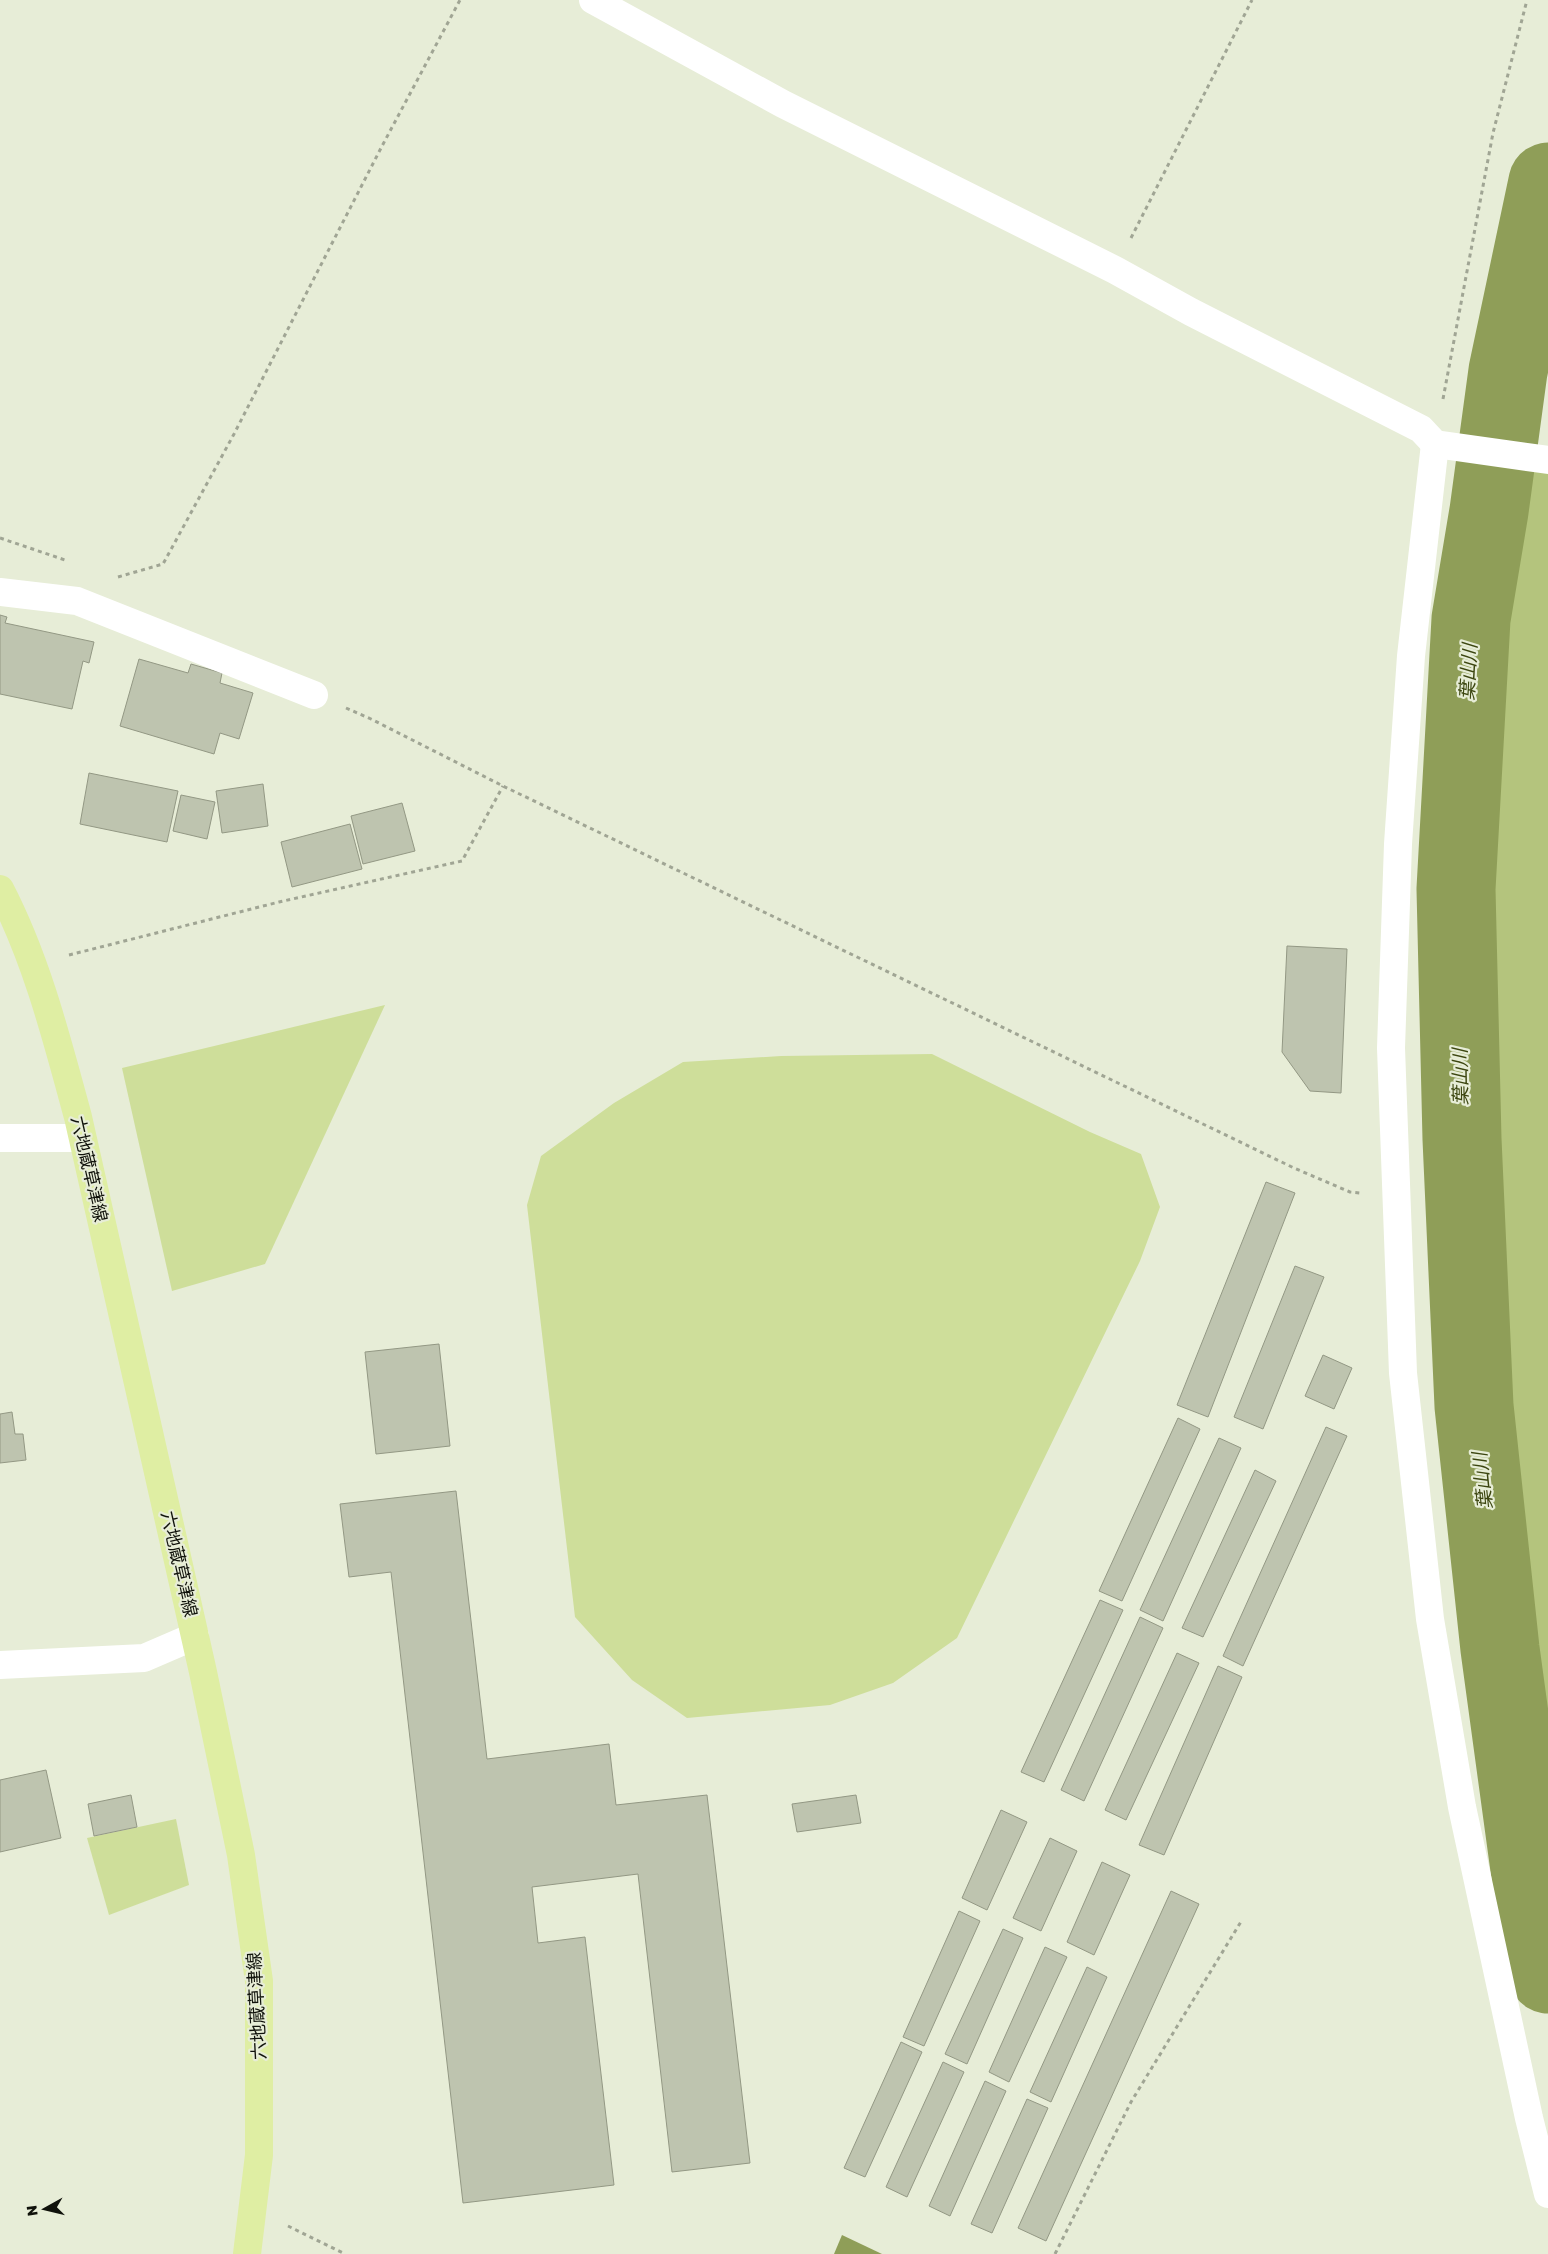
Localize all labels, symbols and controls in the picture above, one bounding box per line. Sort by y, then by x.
water label: 葉山川 [1455,641,1481,701]
water label: 葉山川 [1447,1046,1471,1106]
street label: 六地蔵草津線 [67,1114,113,1224]
water label: 葉山川 [1467,1450,1496,1511]
street label: 六地蔵草津線 [157,1509,203,1619]
street label: 六地蔵草津線 [242,1952,270,2061]
north arrow [20,2184,70,2234]
text: N [22,2204,41,2217]

